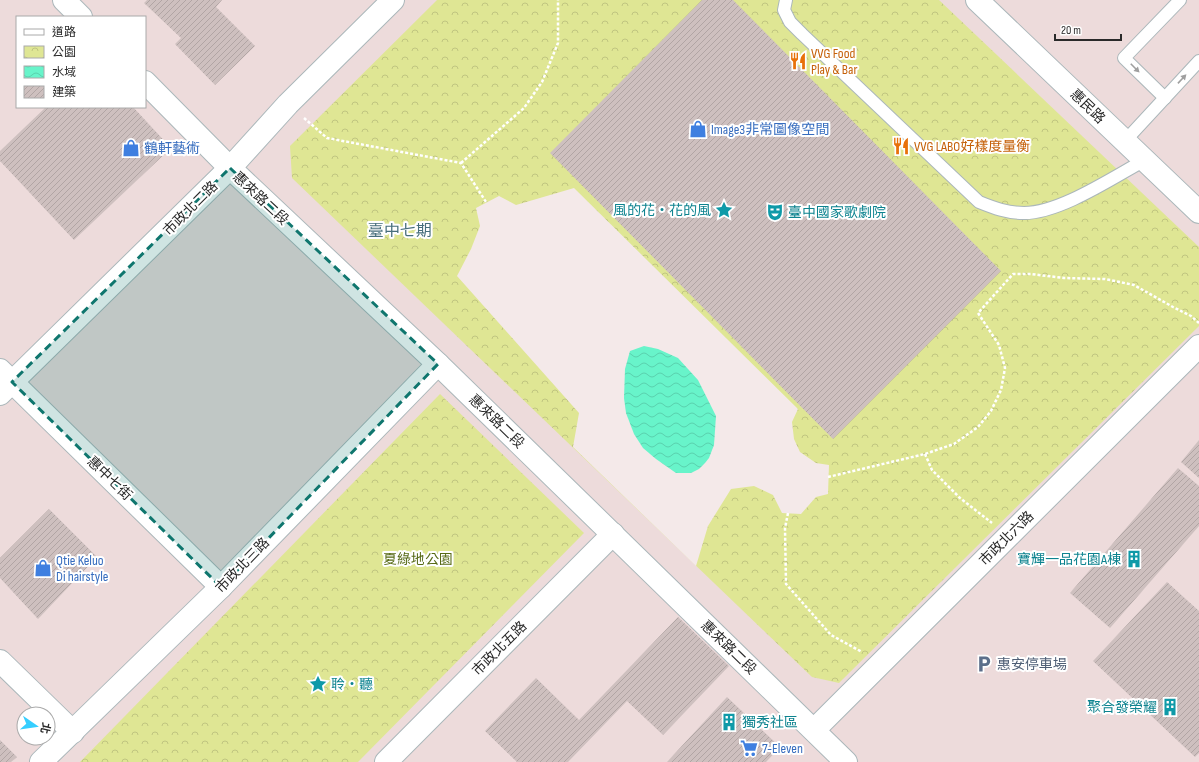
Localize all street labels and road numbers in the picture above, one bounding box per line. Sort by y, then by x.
street label: 惠民路 [1067,86,1109,127]
street label: 惠來路二段 [229,168,292,228]
street label: 市政北二路 [160,178,221,239]
street label: 惠來路二段 [466,391,528,452]
street label: 惠中七街 [84,453,136,504]
street label: 市政北六路 [976,508,1037,569]
street label: 市政北三路 [212,534,273,596]
street label: 惠來路二段 [698,617,760,678]
street label: 市政北五路 [469,618,530,679]

